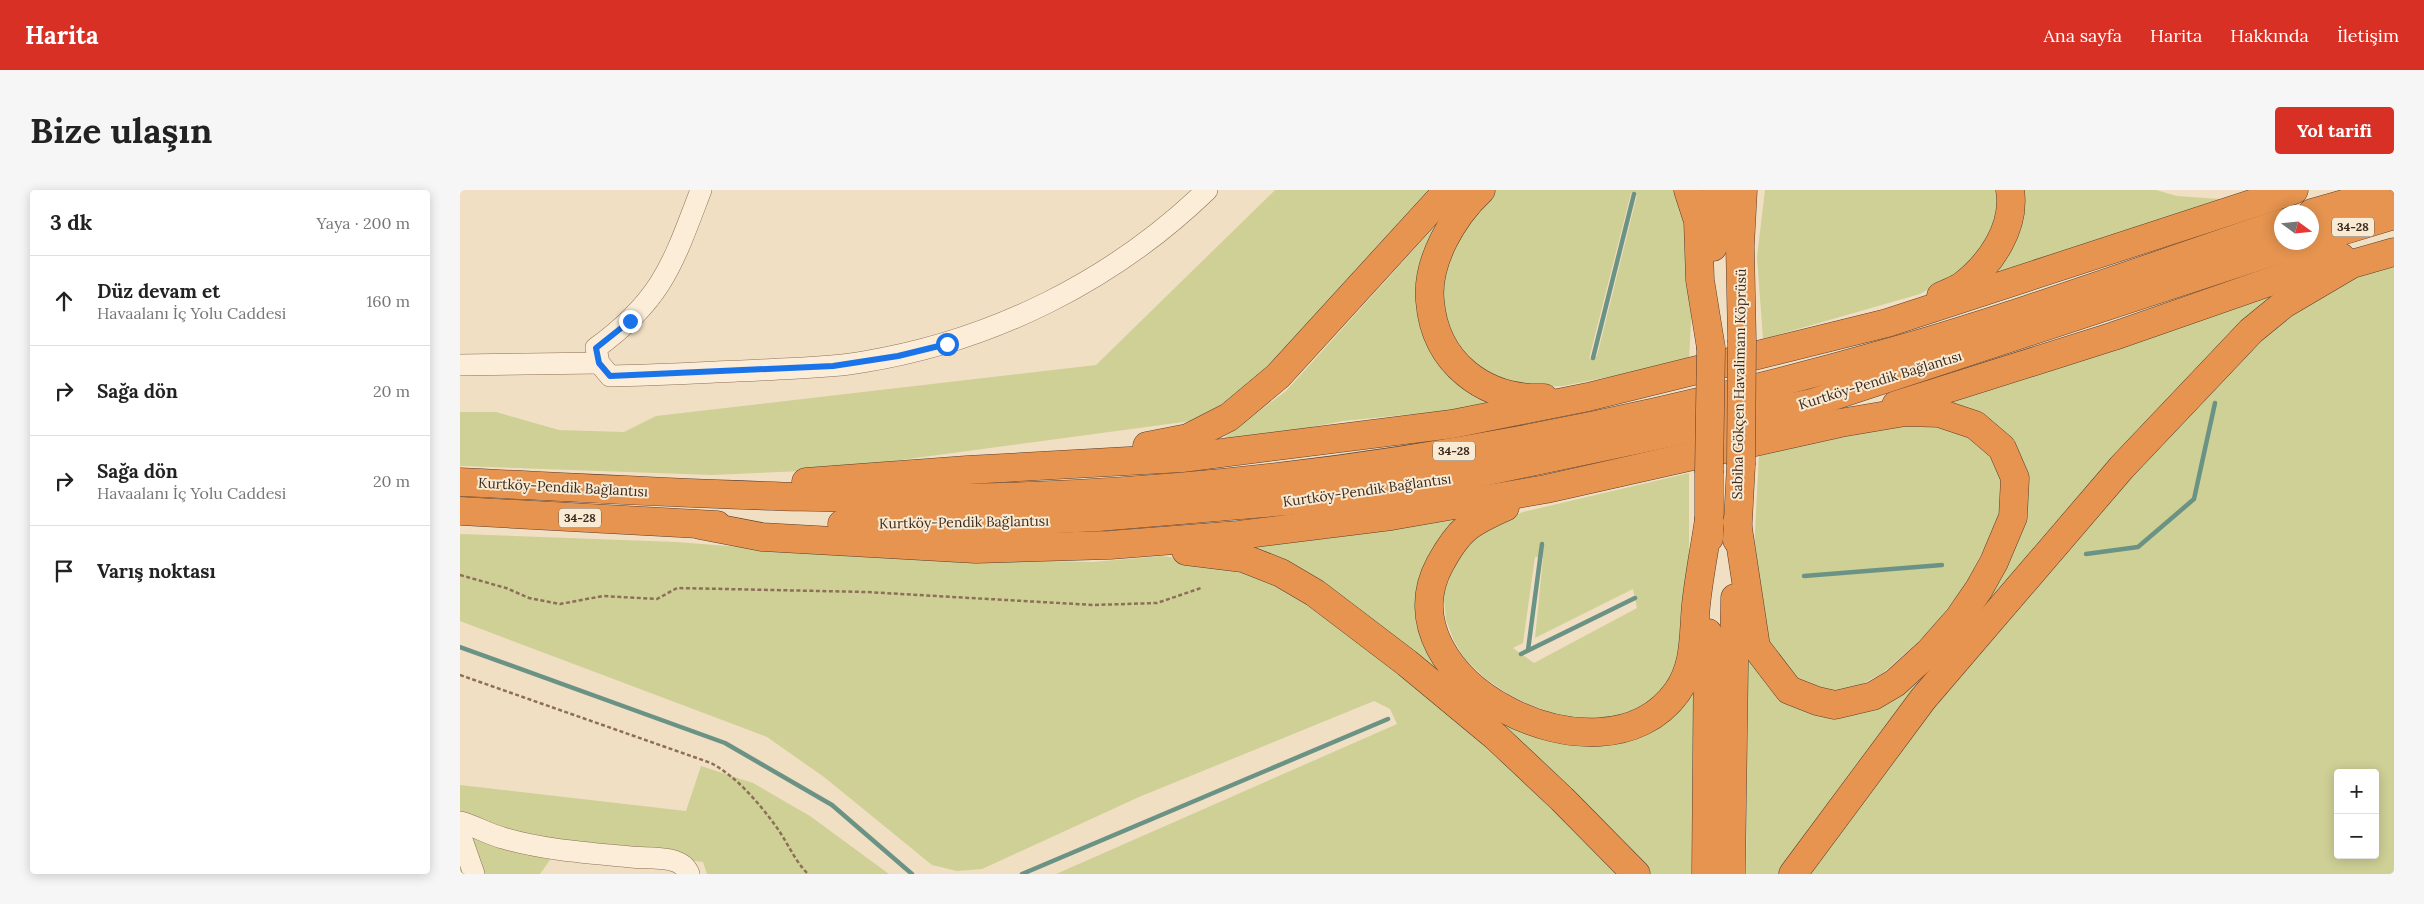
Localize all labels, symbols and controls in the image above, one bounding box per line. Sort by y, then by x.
text: Harita [25,20,99,51]
text: Ana sayfa [2044,24,2122,47]
text: Harita [2150,24,2202,47]
text: Hakkında [2230,24,2309,47]
text: İletişim [2337,24,2399,47]
button: Yol tarifi [2275,107,2394,154]
text: Bize ulaşın [30,108,212,153]
north arrow [2274,205,2319,250]
text: 3 dk [50,209,92,236]
text: Yaya · 200 m [316,213,410,233]
road number: 34-28 [2332,218,2374,236]
street label: Sabiha Gökçen Havalimanı Köprüsü [1728,268,1750,500]
text: Düz devam et [97,279,220,303]
icon: ahead [50,287,78,315]
text: 160 m [366,291,410,311]
text: Havaalanı İç Yolu Caddesi [97,303,286,323]
route end [619,310,642,333]
route start [936,333,959,356]
street label: Kurtköy-Pendik Bağlantısı [1796,347,1964,413]
icon: right [50,377,78,405]
text: Sağa dön [97,379,178,403]
text: 20 m [373,381,410,401]
road number: 34-28 [1433,442,1475,460]
text: Sağa dön [97,459,178,483]
icon: right [50,467,78,495]
street label: Kurtköy-Pendik Bağlantısı [1282,469,1452,511]
text: 20 m [373,471,410,491]
street label: Kurtköy-Pendik Bağlantısı [478,474,648,500]
text: Havaalanı İç Yolu Caddesi [97,483,286,503]
road number: 34-28 [559,508,601,528]
street label: Kurtköy-Pendik Bağlantısı [879,512,1049,532]
icon: arrive [50,557,78,585]
text: Varış noktası [97,559,216,583]
map controls [2334,769,2379,859]
button: + [2334,769,2379,814]
button: − [2334,814,2379,859]

